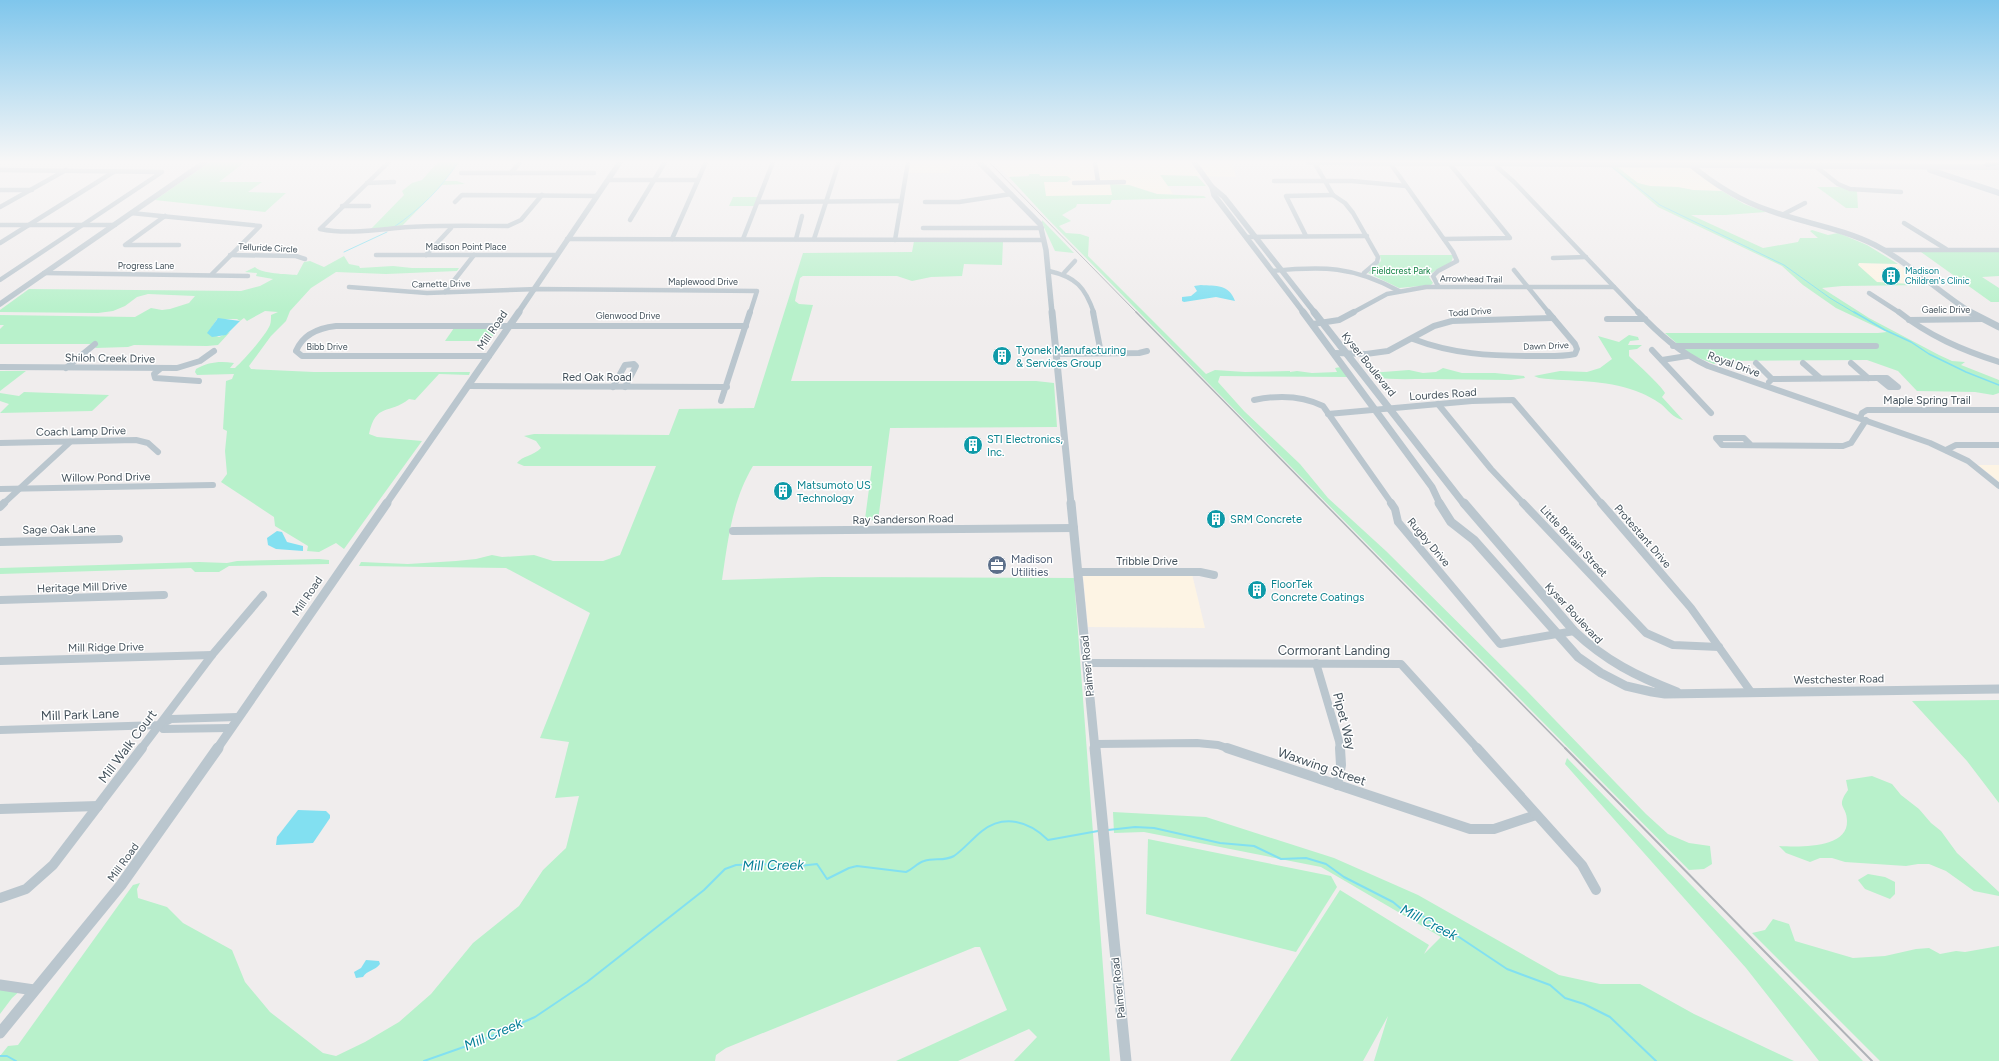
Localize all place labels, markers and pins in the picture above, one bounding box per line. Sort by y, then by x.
building icon: Madison Children's Clinic [1880,265,1902,287]
place label: Madison Children's Clinic [1905,265,1970,286]
place label: Tyonek Manufacturing & Services Group [1016,344,1126,370]
building icon: Tyonek Manufacturing & Services Group [991,345,1013,367]
place label: STI Electronics, Inc. [987,433,1063,459]
building icon: STI Electronics, Inc. [962,434,984,456]
place label: Matsumoto US Technology [797,479,871,505]
building icon: Matsumoto US Technology [772,480,794,502]
building icon: SRM Concrete [1205,508,1227,530]
place label: SRM Concrete [1230,513,1302,526]
place label: Madison Utilities [1011,553,1053,579]
office icon: Madison Utilities [986,554,1008,576]
place label: FloorTek Concrete Coatings [1271,578,1364,604]
building icon: FloorTek Concrete Coatings [1246,579,1268,601]

